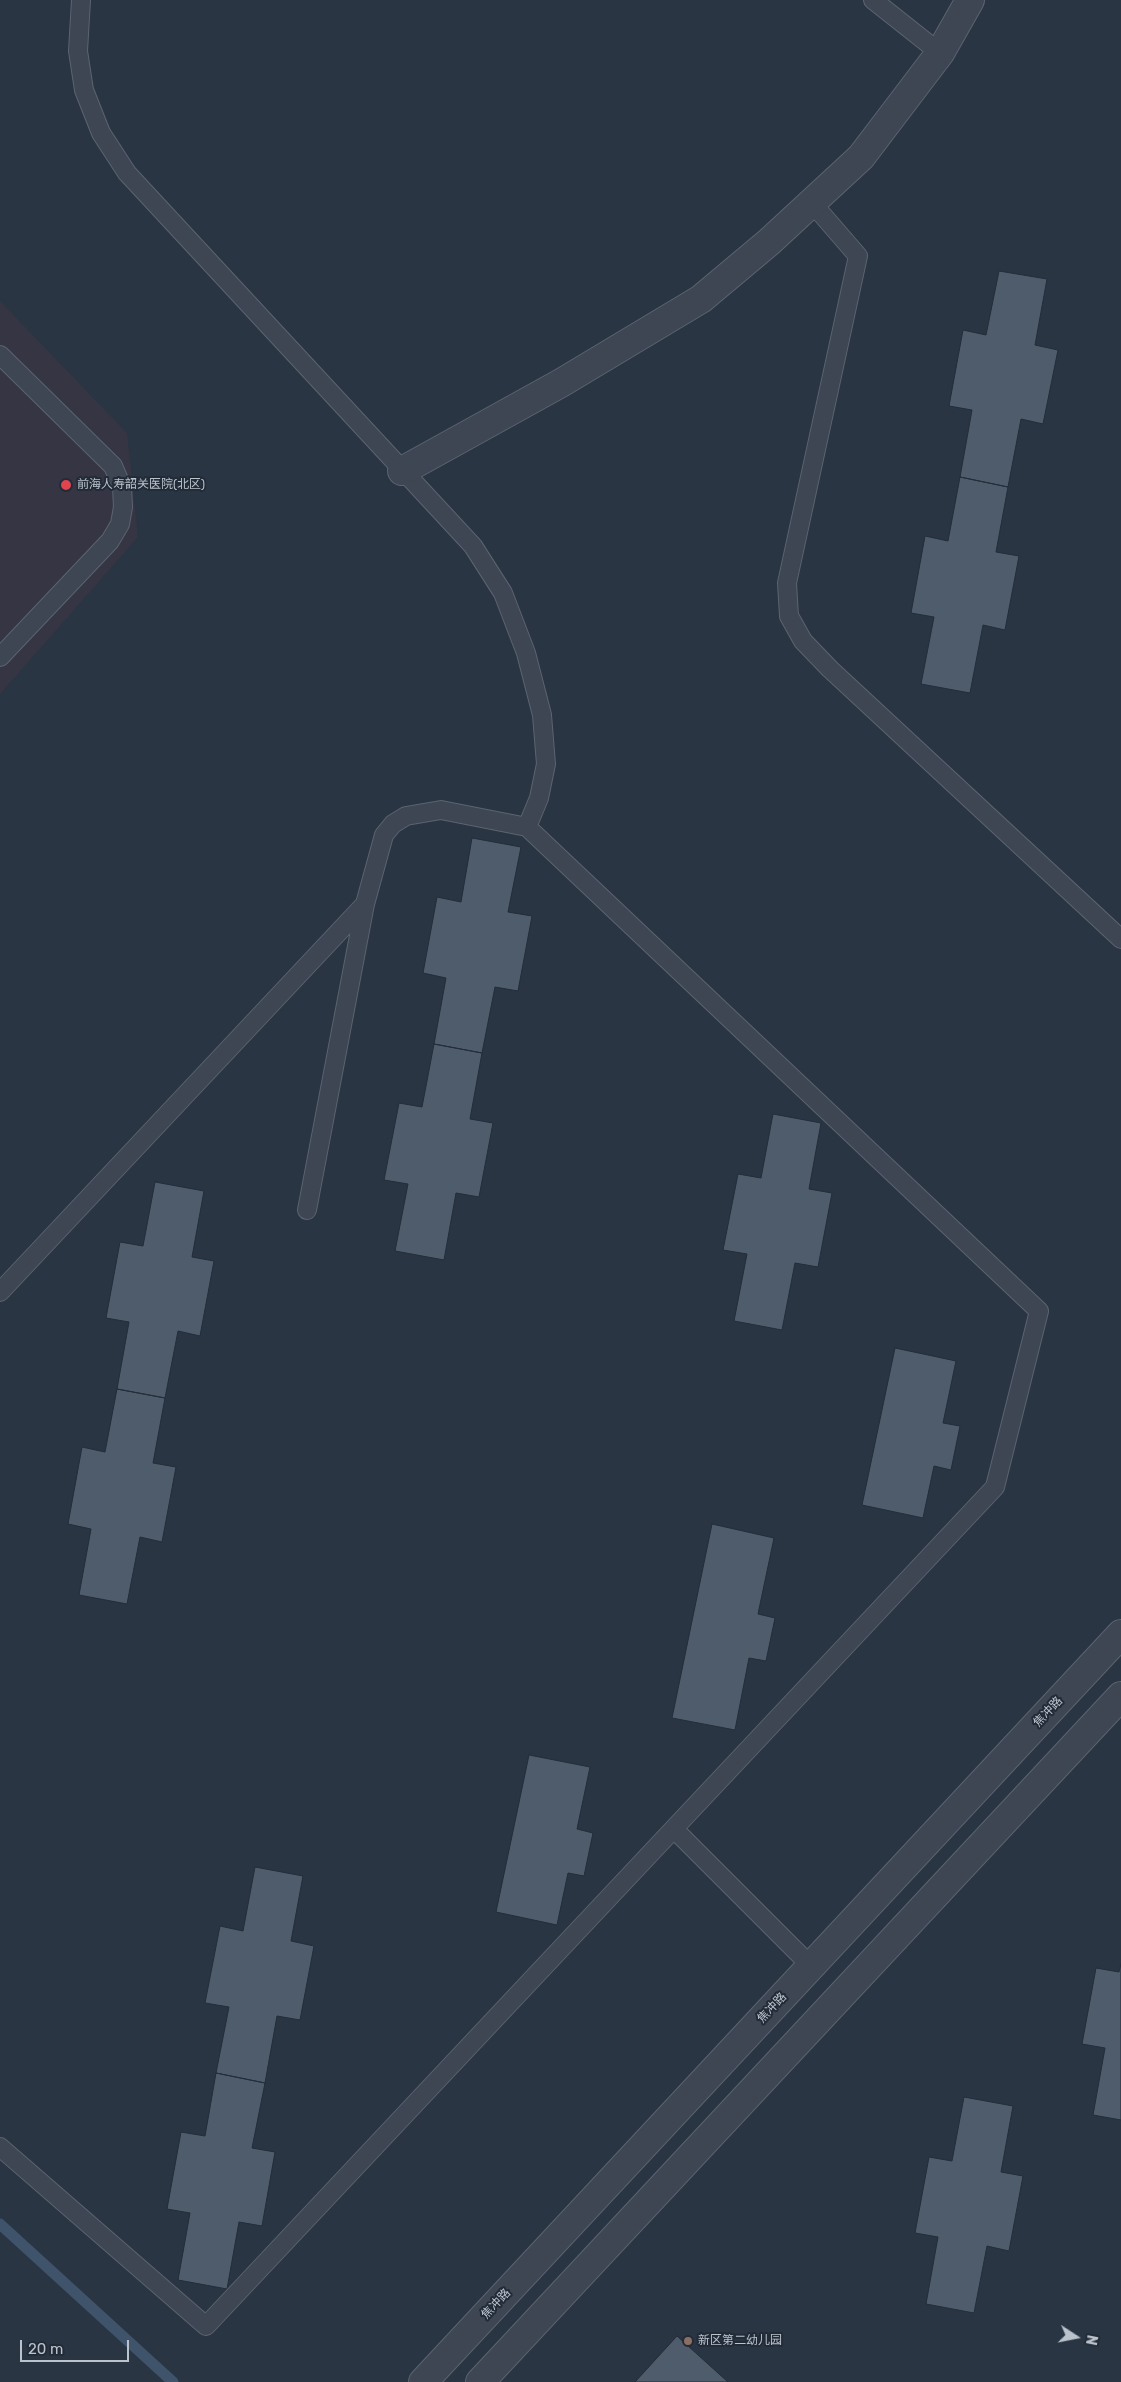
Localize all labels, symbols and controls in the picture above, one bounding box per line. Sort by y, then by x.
marker: 前海人寿韶关医院(北区) [59,478,73,492]
place label: 前海人寿韶关医院(北区) [77,478,205,492]
street label: 焦冲路 [1030,1694,1066,1730]
street label: 焦冲路 [754,1990,790,2026]
street label: 焦冲路 [478,2286,514,2322]
north arrow [1051,2312,1101,2362]
scale bar [22,2330,131,2362]
text: N [1082,2333,1101,2347]
place label: 新区第二幼儿园 [698,2334,782,2348]
marker: 新区第二幼儿园 [682,2335,694,2347]
text: 20 m [28,2340,63,2358]

